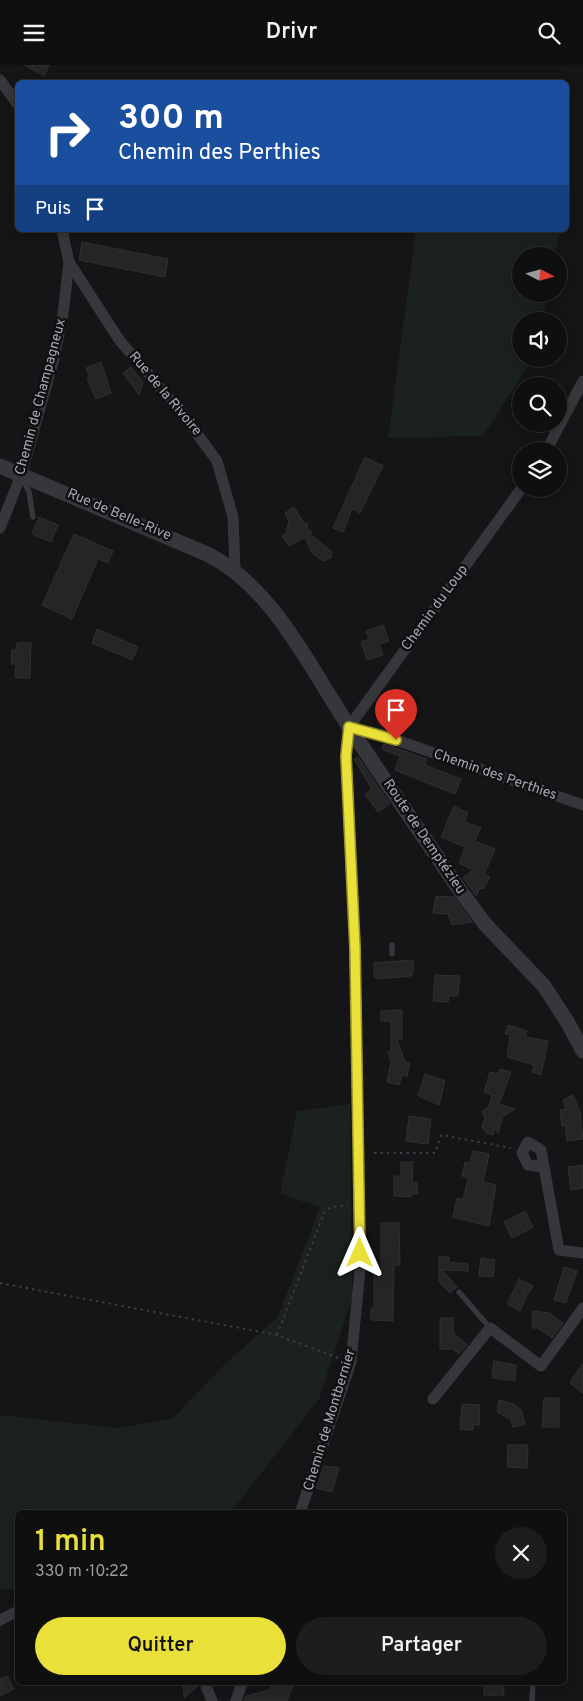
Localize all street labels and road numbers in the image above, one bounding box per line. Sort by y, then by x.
street label: Chemin de Champagneux [12,317,70,477]
street label: Rue de la Rivoire [125,348,205,440]
street label: Rue de Belle-Rive [64,485,174,545]
street label: Chemin du Loup [398,562,472,654]
street label: Chemin des Perthies [431,746,559,804]
street label: Route de Demptézieu [379,776,469,898]
street label: Chemin de Montbernier [300,1346,360,1493]

